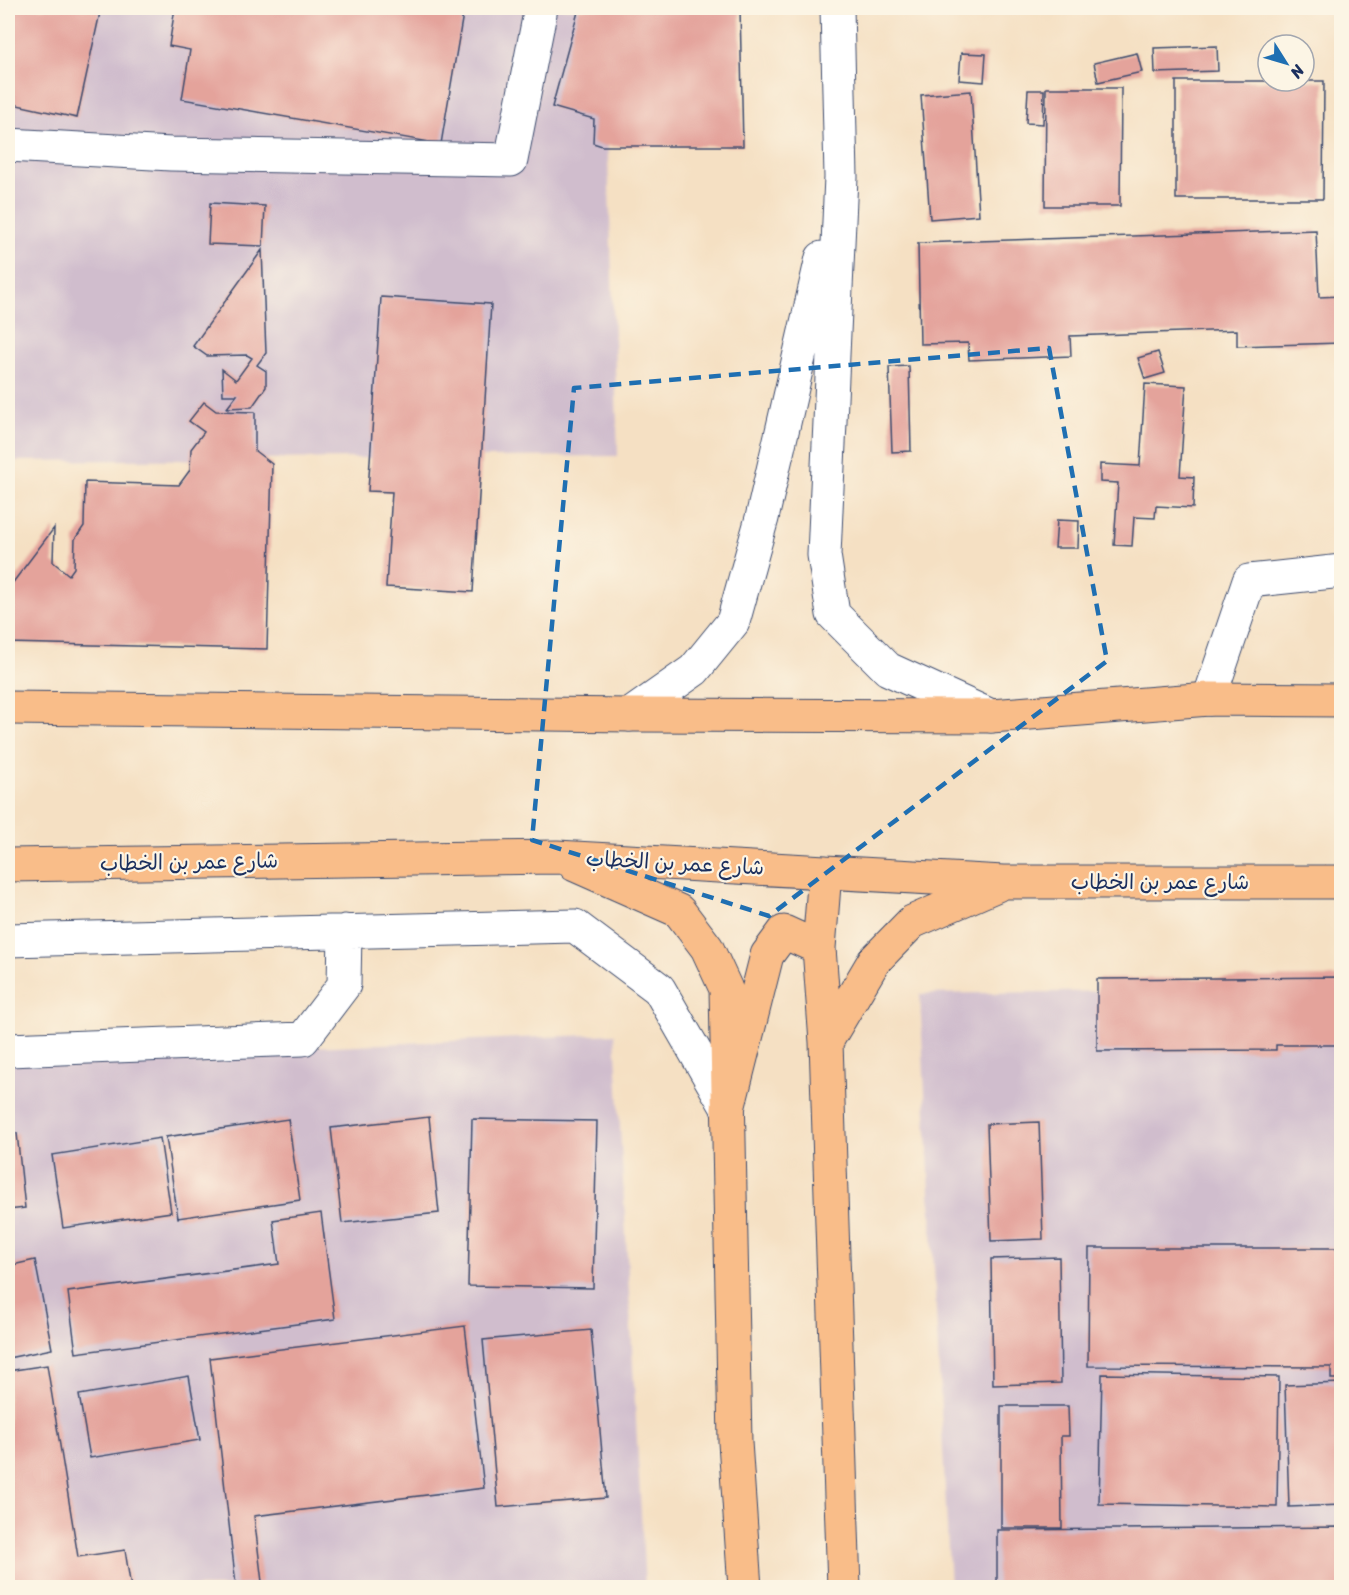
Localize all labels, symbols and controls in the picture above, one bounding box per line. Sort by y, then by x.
north arrow [1256,33,1316,93]
text: N [1282,58,1313,86]
street label: شارع عمر بن الخطاب [585,839,765,887]
street label: شارع عمر بن الخطاب [100,841,278,883]
street label: شارع عمر بن الخطاب [1071,863,1249,901]

